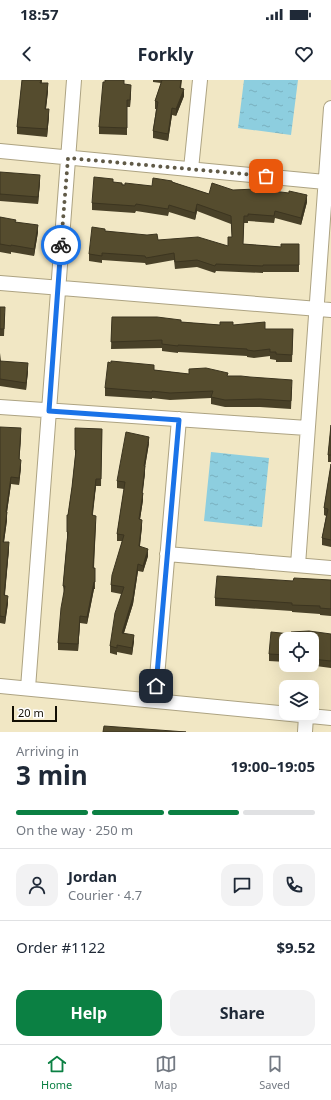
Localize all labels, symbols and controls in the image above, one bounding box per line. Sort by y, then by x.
text: 18:57 [20,4,59,24]
text: Forkly [138,42,193,66]
icon: back [16,43,38,65]
icon: heart [293,43,315,65]
pin [249,159,283,193]
icon: bag [255,165,277,187]
courier [41,225,81,265]
icon: bike [50,234,72,256]
map controls [279,632,319,720]
button: locate [279,632,319,672]
pin [139,669,173,703]
icon: home [145,675,167,697]
button: layers [279,680,319,720]
scale bar [12,704,57,723]
text: 20 m [18,705,44,720]
text: Arriving in [16,742,79,760]
text: 19:00–19:05 [230,756,315,776]
text: 3 min [16,757,88,793]
text: On the way · 250 m [16,821,133,839]
button: person [16,864,58,906]
button: chat [221,864,263,906]
button: phone [273,864,315,906]
text: Jordan [68,866,117,886]
text: Courier · 4.7 [68,886,142,904]
text: Order #1122 [16,937,105,957]
text: $9.52 [276,937,315,957]
button: Help [16,990,162,1036]
button: Share [170,990,315,1036]
tab: Home [41,1053,72,1092]
tab: Map [154,1053,177,1092]
tab: Saved [259,1053,290,1092]

